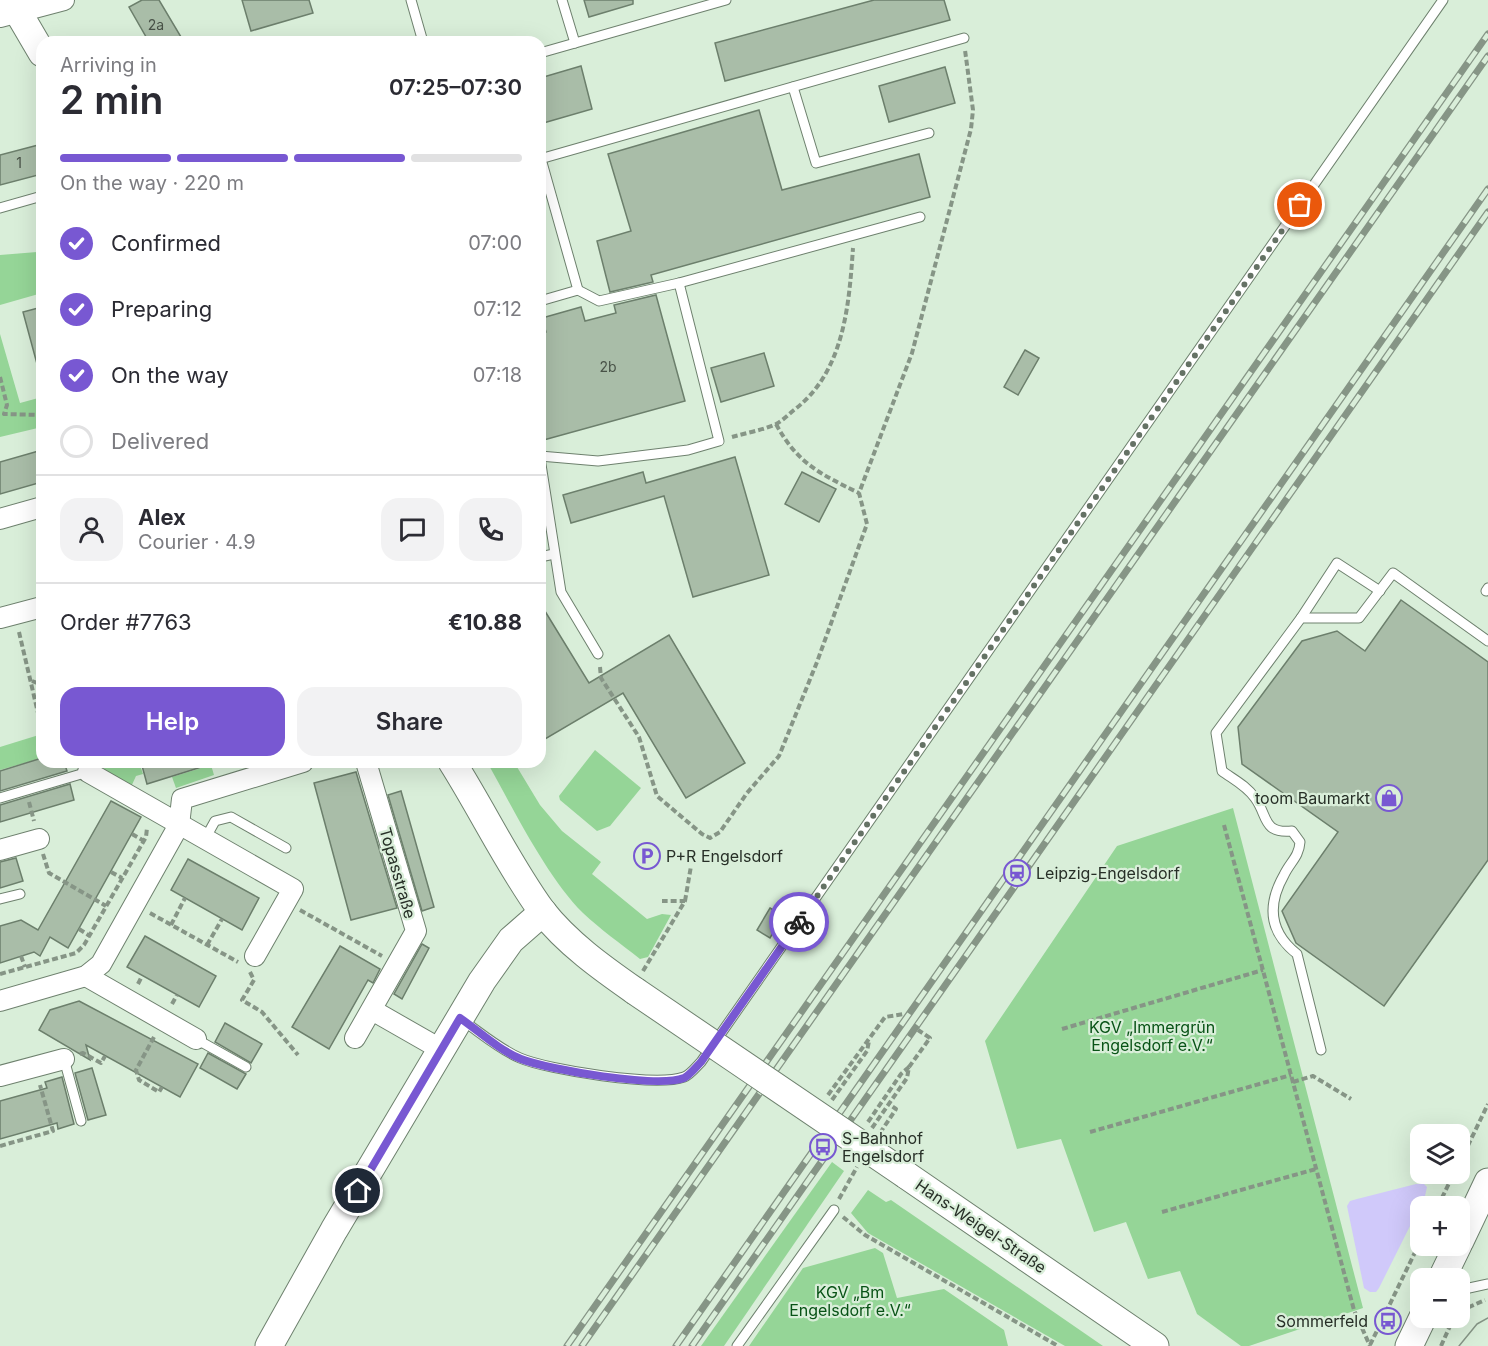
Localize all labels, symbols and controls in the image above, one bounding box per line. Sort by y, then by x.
house number: 2a [148,16,164,33]
text: Arriving in [60,53,157,77]
text: 07:25–07:30 [389,74,522,100]
text: 2 min [60,76,163,123]
house number: 1 [16,154,22,171]
text: On the way · 220 m [60,171,244,195]
pin [1274,179,1325,230]
icon: bag [1283,188,1316,221]
icon: check [60,227,93,260]
text: Confirmed [111,230,221,256]
text: 07:00 [468,231,522,255]
icon: check [60,293,93,326]
text: Preparing [111,296,212,322]
text: 07:12 [473,297,522,321]
house number: 2b [599,358,617,375]
icon: check [60,359,93,392]
text: On the way [111,362,229,388]
text: 07:18 [473,363,522,387]
text: Delivered [111,428,209,454]
button: person [60,498,123,561]
button: chat [381,498,444,561]
button: phone [459,498,522,561]
text: Alex [138,504,186,530]
text: Courier · 4.9 [138,530,256,554]
text: Order #7763 [60,609,192,635]
text: €10.88 [448,609,522,635]
button: Help [60,687,285,756]
button: Share [297,687,522,756]
shop icon: toom Baumarkt [1374,783,1404,813]
place label: toom Baumarkt [1255,788,1370,808]
street label: Topasstraße [375,825,421,921]
parking icon: P+R Engelsdorf [632,841,662,871]
place label: P+R Engelsdorf [666,846,783,866]
station icon: Leipzig-Engelsdorf [1002,858,1032,888]
place label: Leipzig-Engelsdorf [1036,863,1180,883]
courier [769,892,829,952]
icon: bike [783,906,816,939]
park label: KGV „Immergrün Engelsdorf e.V.“ [1089,1017,1215,1055]
map controls [1410,1124,1470,1328]
button: layers [1410,1124,1470,1184]
place label: S-Bahnhof Engelsdorf [842,1128,924,1166]
bus stop icon: S-Bahnhof Engelsdorf [808,1132,838,1162]
pin [332,1165,383,1216]
icon: home [341,1174,374,1207]
street label: Hans-Weigel-Straße [912,1175,1050,1277]
button: + [1410,1196,1470,1256]
button: − [1410,1268,1470,1328]
park label: KGV „Bm Engelsdorf e.V.“ [789,1282,911,1320]
bus stop icon: Sommerfeld [1373,1306,1403,1336]
place label: Sommerfeld [1276,1311,1368,1331]

